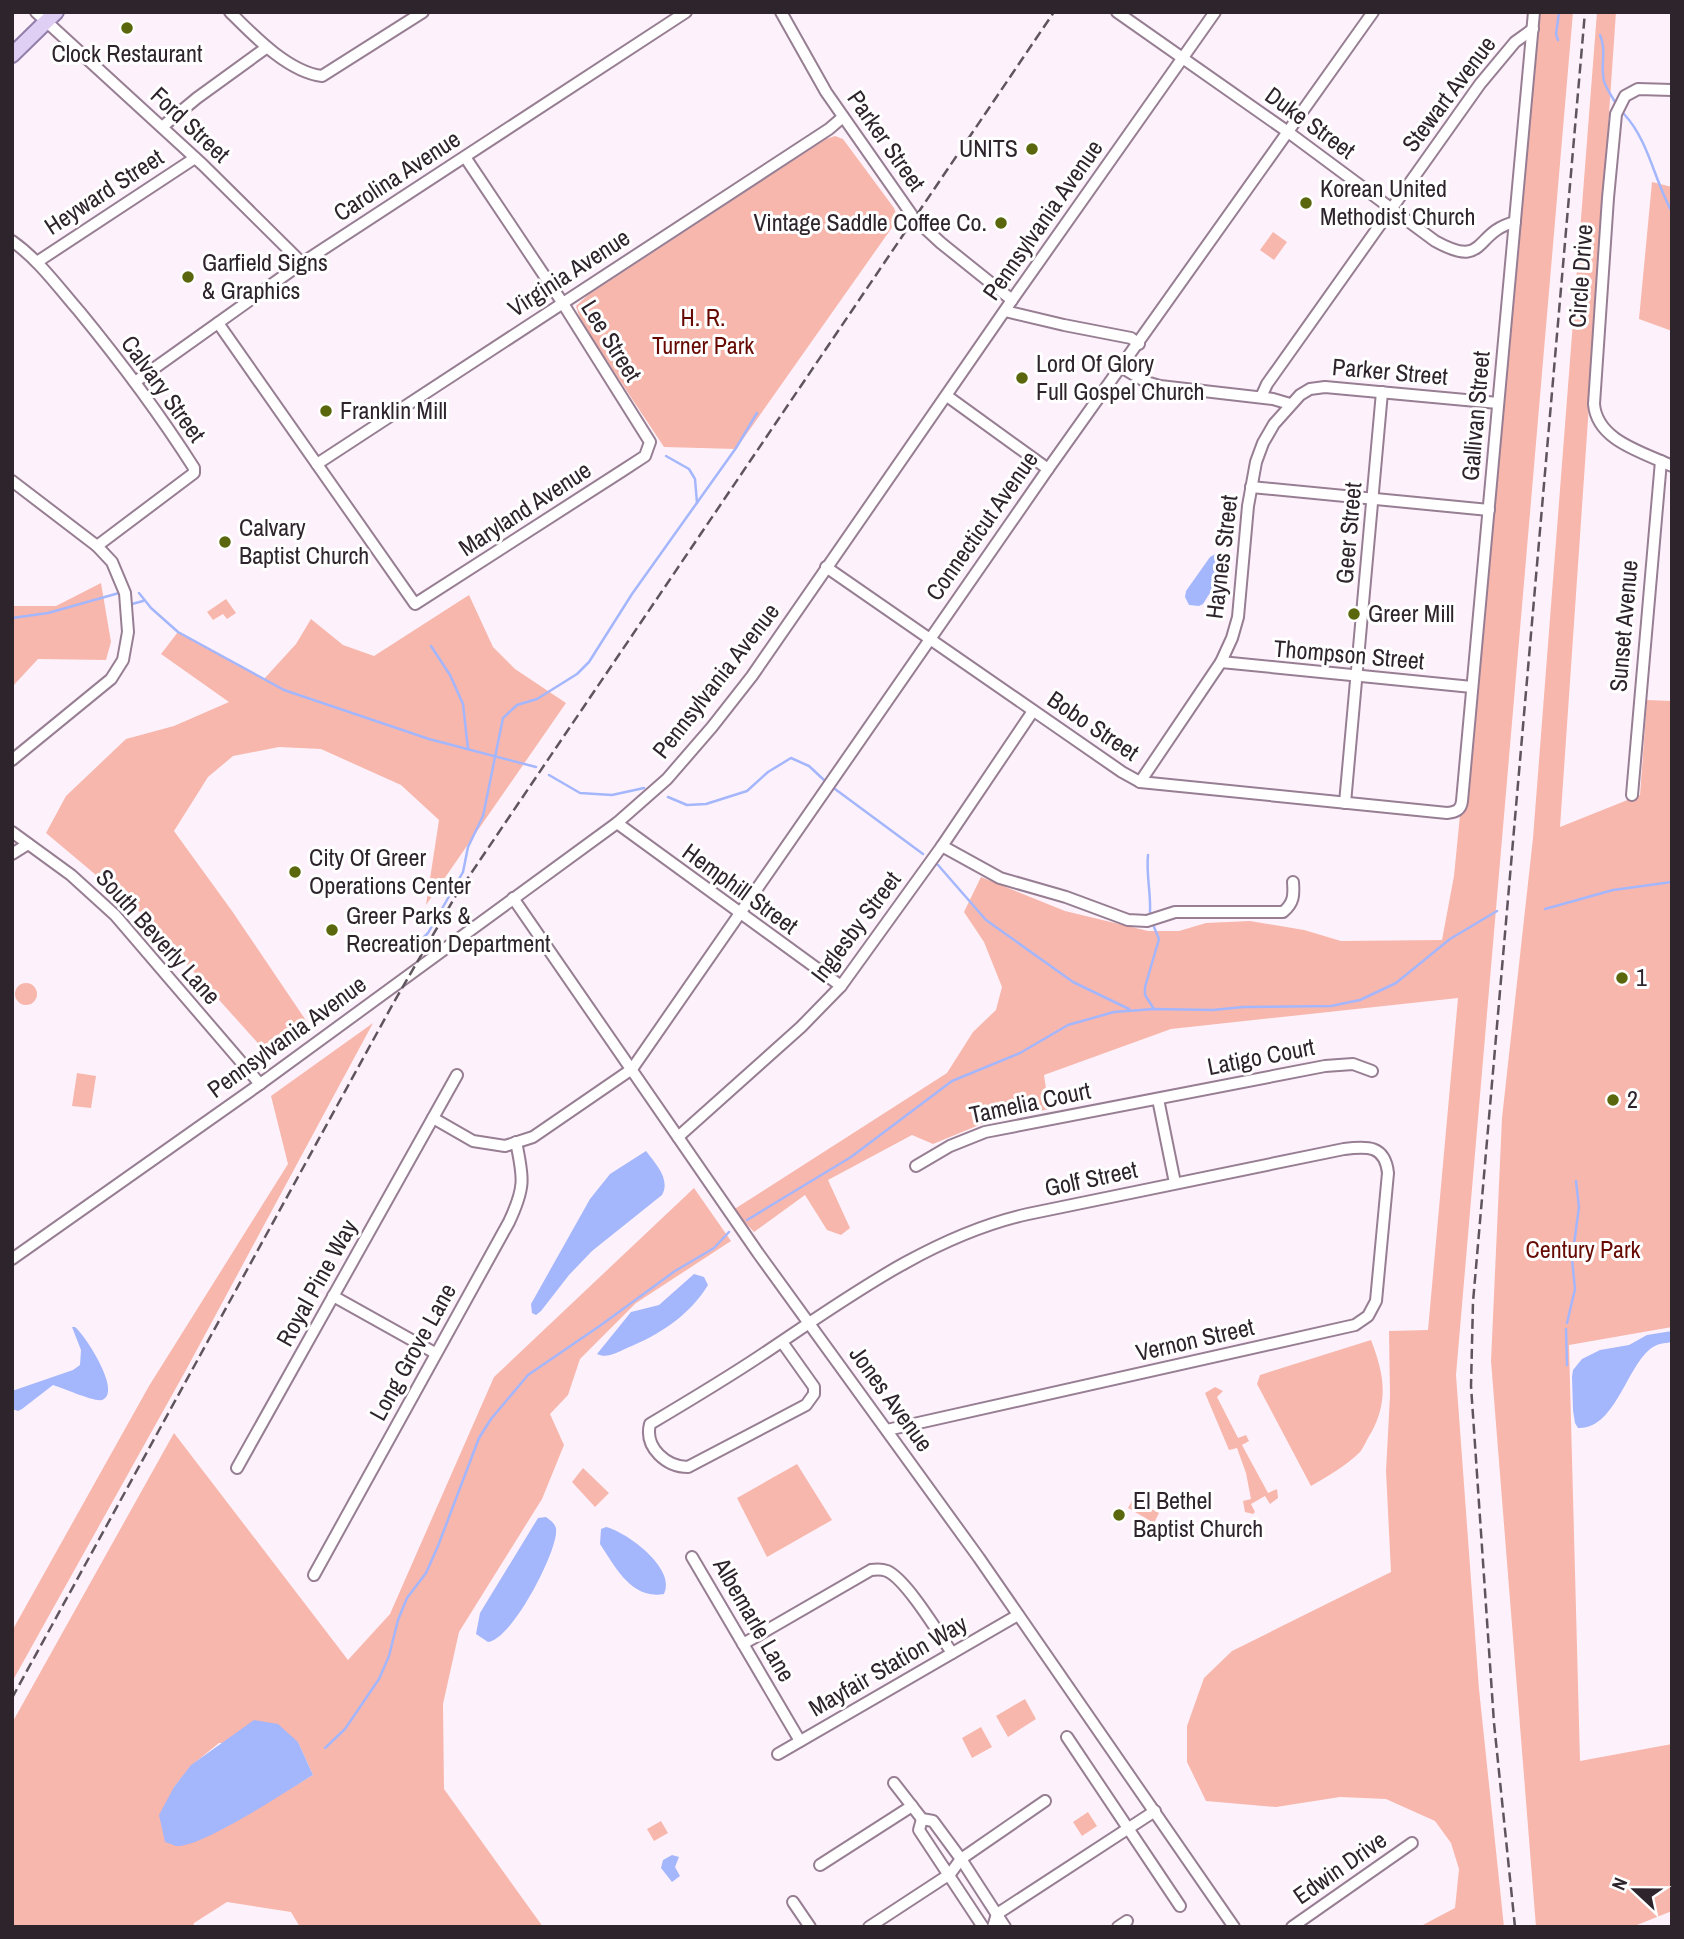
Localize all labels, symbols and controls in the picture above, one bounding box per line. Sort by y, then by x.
marker: Clock Restaurant [119,20,135,36]
street label: Stewart Avenue [1394,29,1502,158]
place label: Clock Restaurant [52,37,203,69]
street label: Ford Street [144,79,238,170]
street label: Duke Street [1259,79,1362,166]
street label: Parker Street [840,84,933,198]
street label: Carolina Avenue [327,122,466,228]
place label: UNITS [959,132,1018,164]
street label: Pennsylvania Avenue [975,133,1109,306]
street label: Heyward Street [38,141,169,242]
marker: UNITS [1024,141,1040,157]
place label: Korean United Methodist Church [1320,172,1475,232]
marker: Korean United Methodist Church [1298,195,1314,211]
place label: Vintage Saddle Coffee Co. [754,206,987,238]
marker: Vintage Saddle Coffee Co. [993,215,1009,231]
street label: Virginia Avenue [501,221,636,324]
street label: Circle Drive [1560,223,1600,329]
place label: Garfield Signs & Graphics [202,246,328,306]
marker: Garfield Signs & Graphics [180,269,196,285]
street label: Lee Street [574,293,650,388]
park label: H. R. Turner Park [652,301,754,361]
street label: Calvary Street [114,329,214,449]
place label: Lord Of Glory Full Gospel Church [1036,347,1204,407]
street label: Gallivan Street [1453,349,1497,482]
street label: Parker Street [1331,350,1450,392]
marker: Lord Of Glory Full Gospel Church [1014,370,1030,386]
place label: Franklin Mill [340,394,447,426]
marker: Franklin Mill [318,403,334,419]
street label: Connecticut Avenue [918,444,1045,607]
street label: Maryland Avenue [452,453,597,563]
street label: Geer Street [1328,480,1368,585]
street label: Haynes Street [1198,493,1245,621]
place label: Calvary Baptist Church [239,511,369,571]
marker: Calvary Baptist Church [217,534,233,550]
street label: Sunset Avenue [1601,559,1645,693]
street label: Pennsylvania Avenue [644,596,786,765]
place label: Greer Mill [1368,597,1454,629]
marker: Greer Mill [1346,606,1362,622]
street label: Thompson Street [1272,631,1426,677]
street label: Bobo Street [1042,683,1146,768]
street label: Hemphill Street [676,835,805,941]
place label: City Of Greer Operations Center [309,841,471,901]
street label: South Beverly Lane [89,862,228,1011]
marker: City Of Greer Operations Center [287,864,303,880]
street label: Inglesby Street [803,864,908,988]
place label: Greer Parks & Recreation Department [346,899,551,959]
marker: Greer Parks & Recreation Department [324,922,340,938]
place label: 1 [1636,961,1647,993]
street label: Pennsylvania Avenue [201,968,372,1105]
marker: 1 [1614,970,1630,986]
street label: Latigo Court [1205,1030,1318,1082]
street label: Tamelia Court [966,1073,1094,1130]
place label: 2 [1627,1083,1638,1115]
marker: 2 [1605,1092,1621,1108]
street label: Golf Street [1041,1152,1141,1203]
street label: Royal Pine Way [268,1213,364,1352]
park label: Century Park [1526,1233,1641,1265]
street label: Long Grove Lane [361,1277,463,1426]
street label: Vernon Street [1133,1310,1258,1368]
street label: Jones Avenue [843,1339,941,1458]
place label: El Bethel Baptist Church [1133,1484,1263,1544]
marker: El Bethel Baptist Church [1111,1507,1127,1523]
street label: Albemarle Lane [706,1551,803,1687]
street label: Mayfair Station Way [803,1607,973,1723]
street label: Edwin Drive [1286,1823,1393,1911]
north arrow [1600,1855,1670,1925]
text: N [1605,1874,1633,1894]

